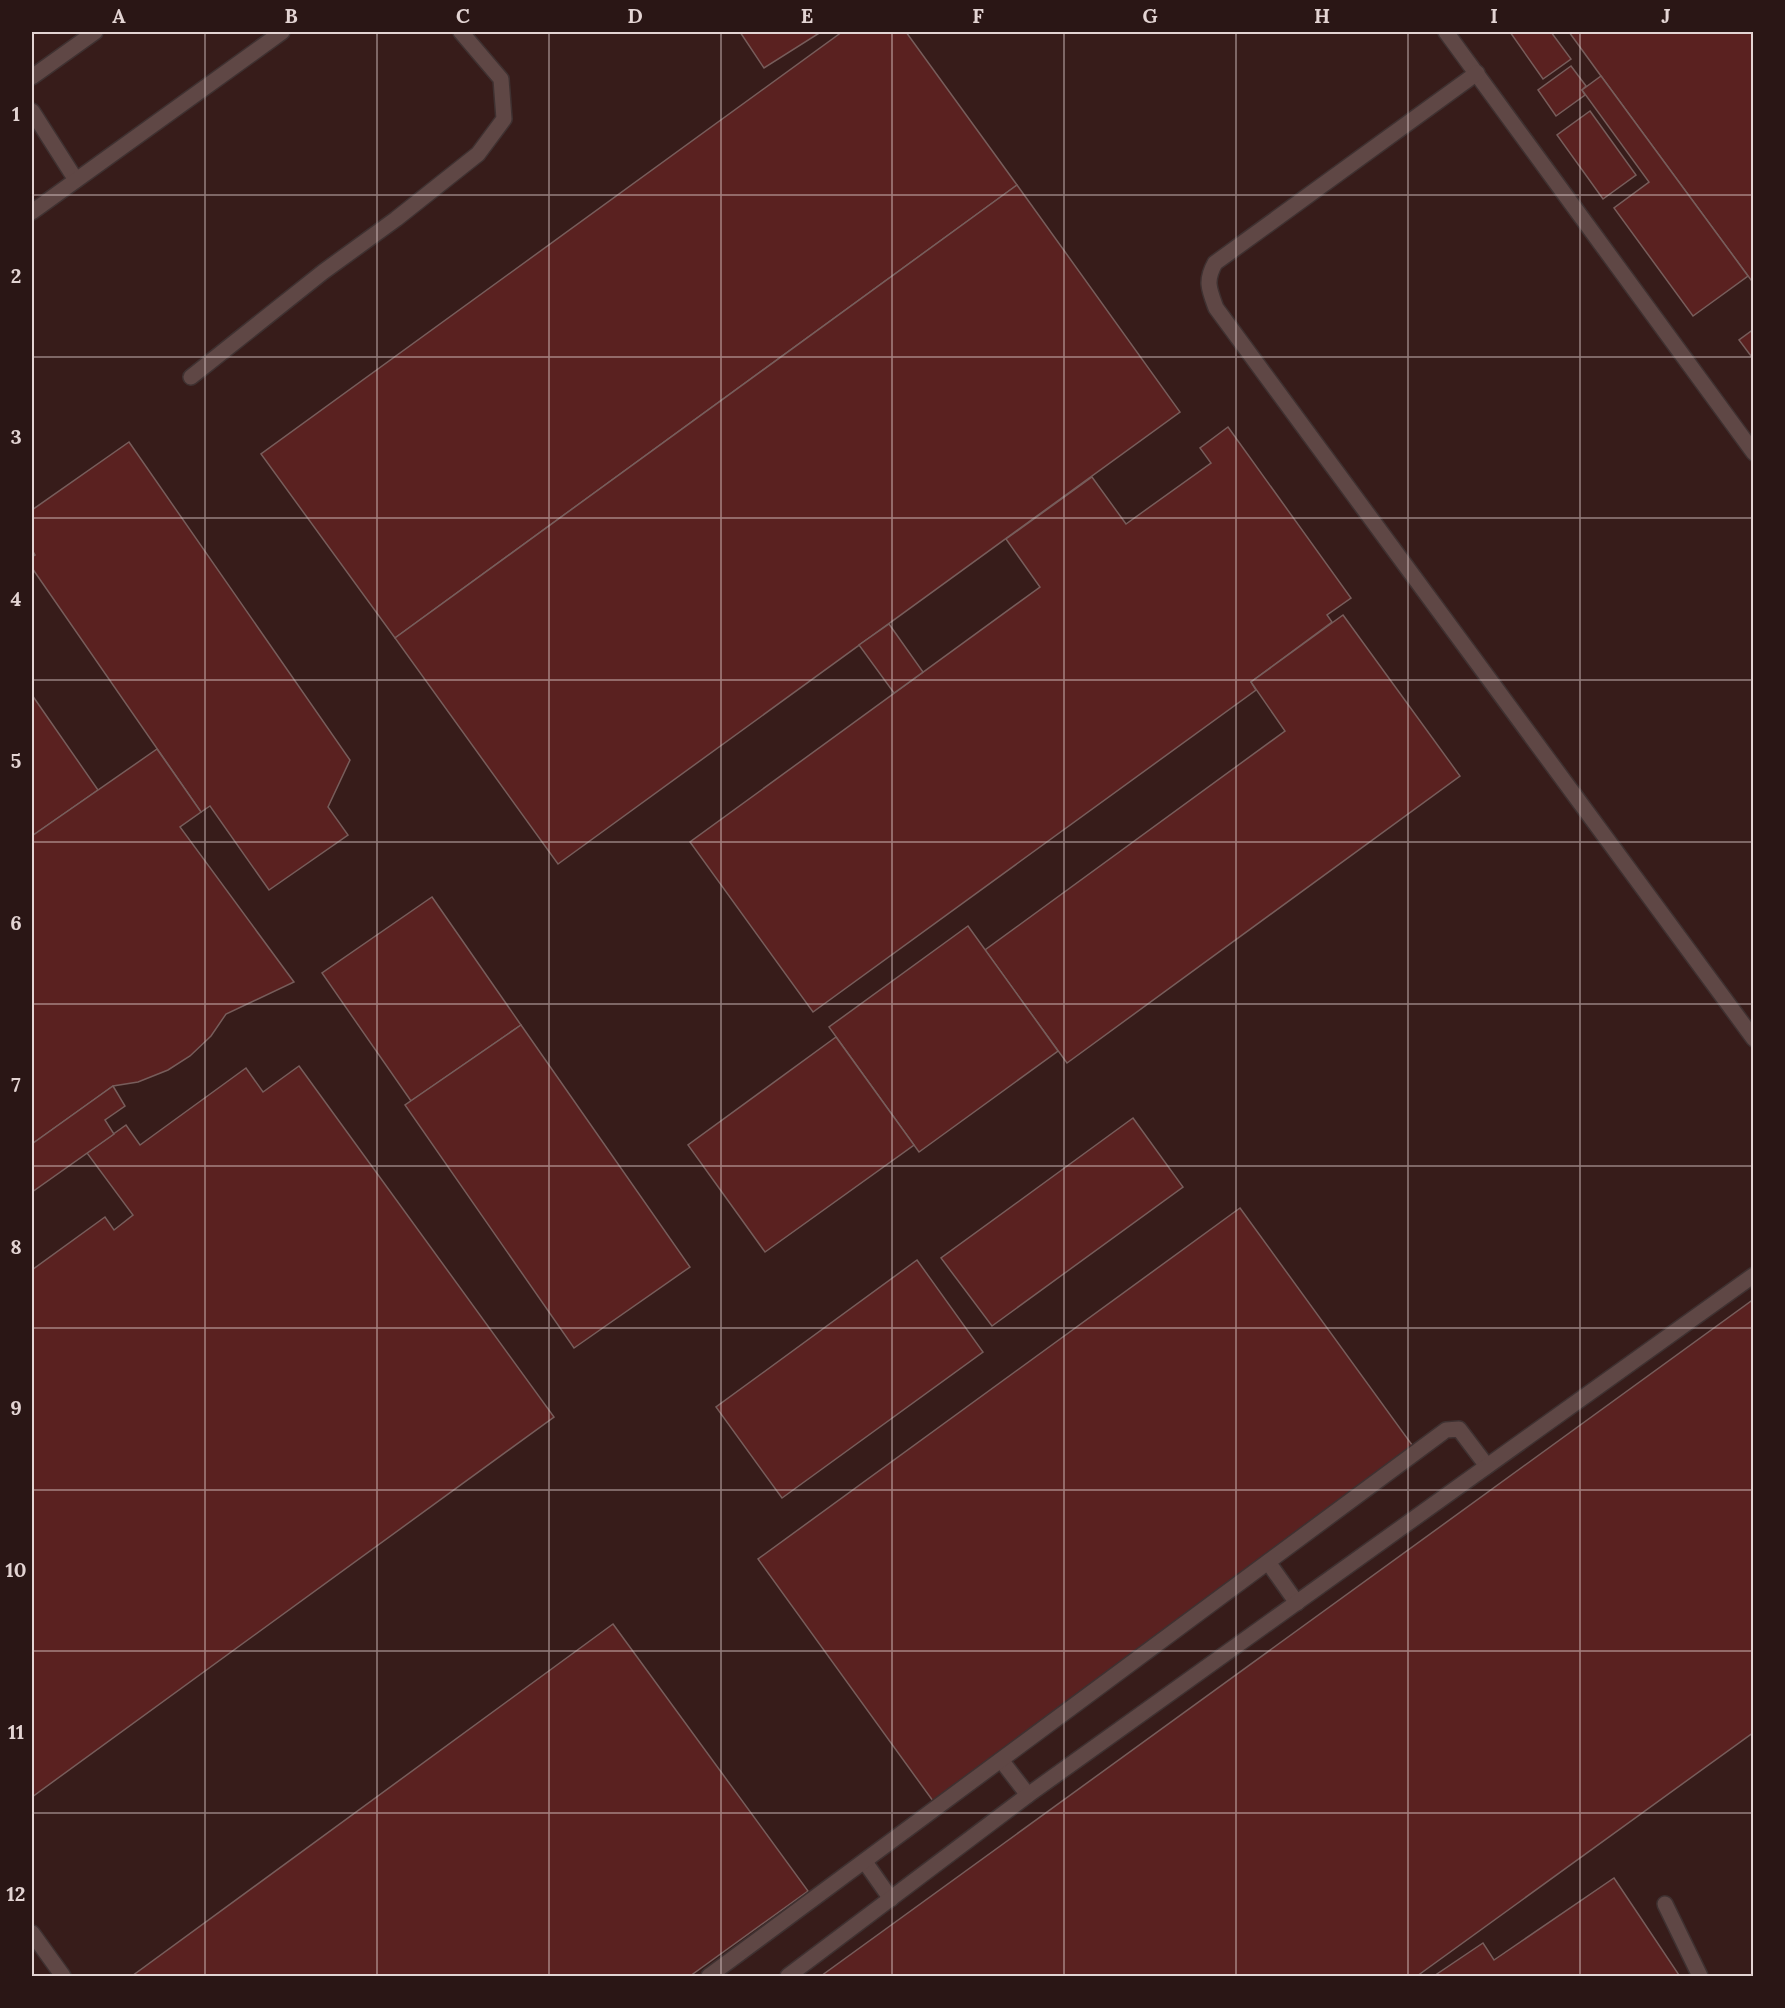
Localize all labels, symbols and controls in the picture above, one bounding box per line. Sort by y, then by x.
text: A [112,3,126,28]
text: B [284,3,298,28]
text: C [456,3,470,28]
text: D [627,3,643,28]
text: E [801,3,813,28]
text: F [972,3,984,28]
text: G [1142,3,1158,28]
text: H [1314,3,1330,28]
text: I [1490,3,1498,28]
text: J [1661,3,1671,28]
text: 1 [12,101,20,126]
text: 2 [11,263,21,288]
text: 3 [10,424,22,449]
text: 4 [11,586,22,611]
text: 5 [11,748,22,773]
text: 6 [10,910,22,935]
text: 7 [11,1072,21,1097]
text: 8 [10,1234,22,1259]
text: 9 [10,1395,22,1420]
text: 10 [6,1557,26,1582]
text: 11 [8,1719,24,1744]
text: 12 [7,1881,25,1906]

